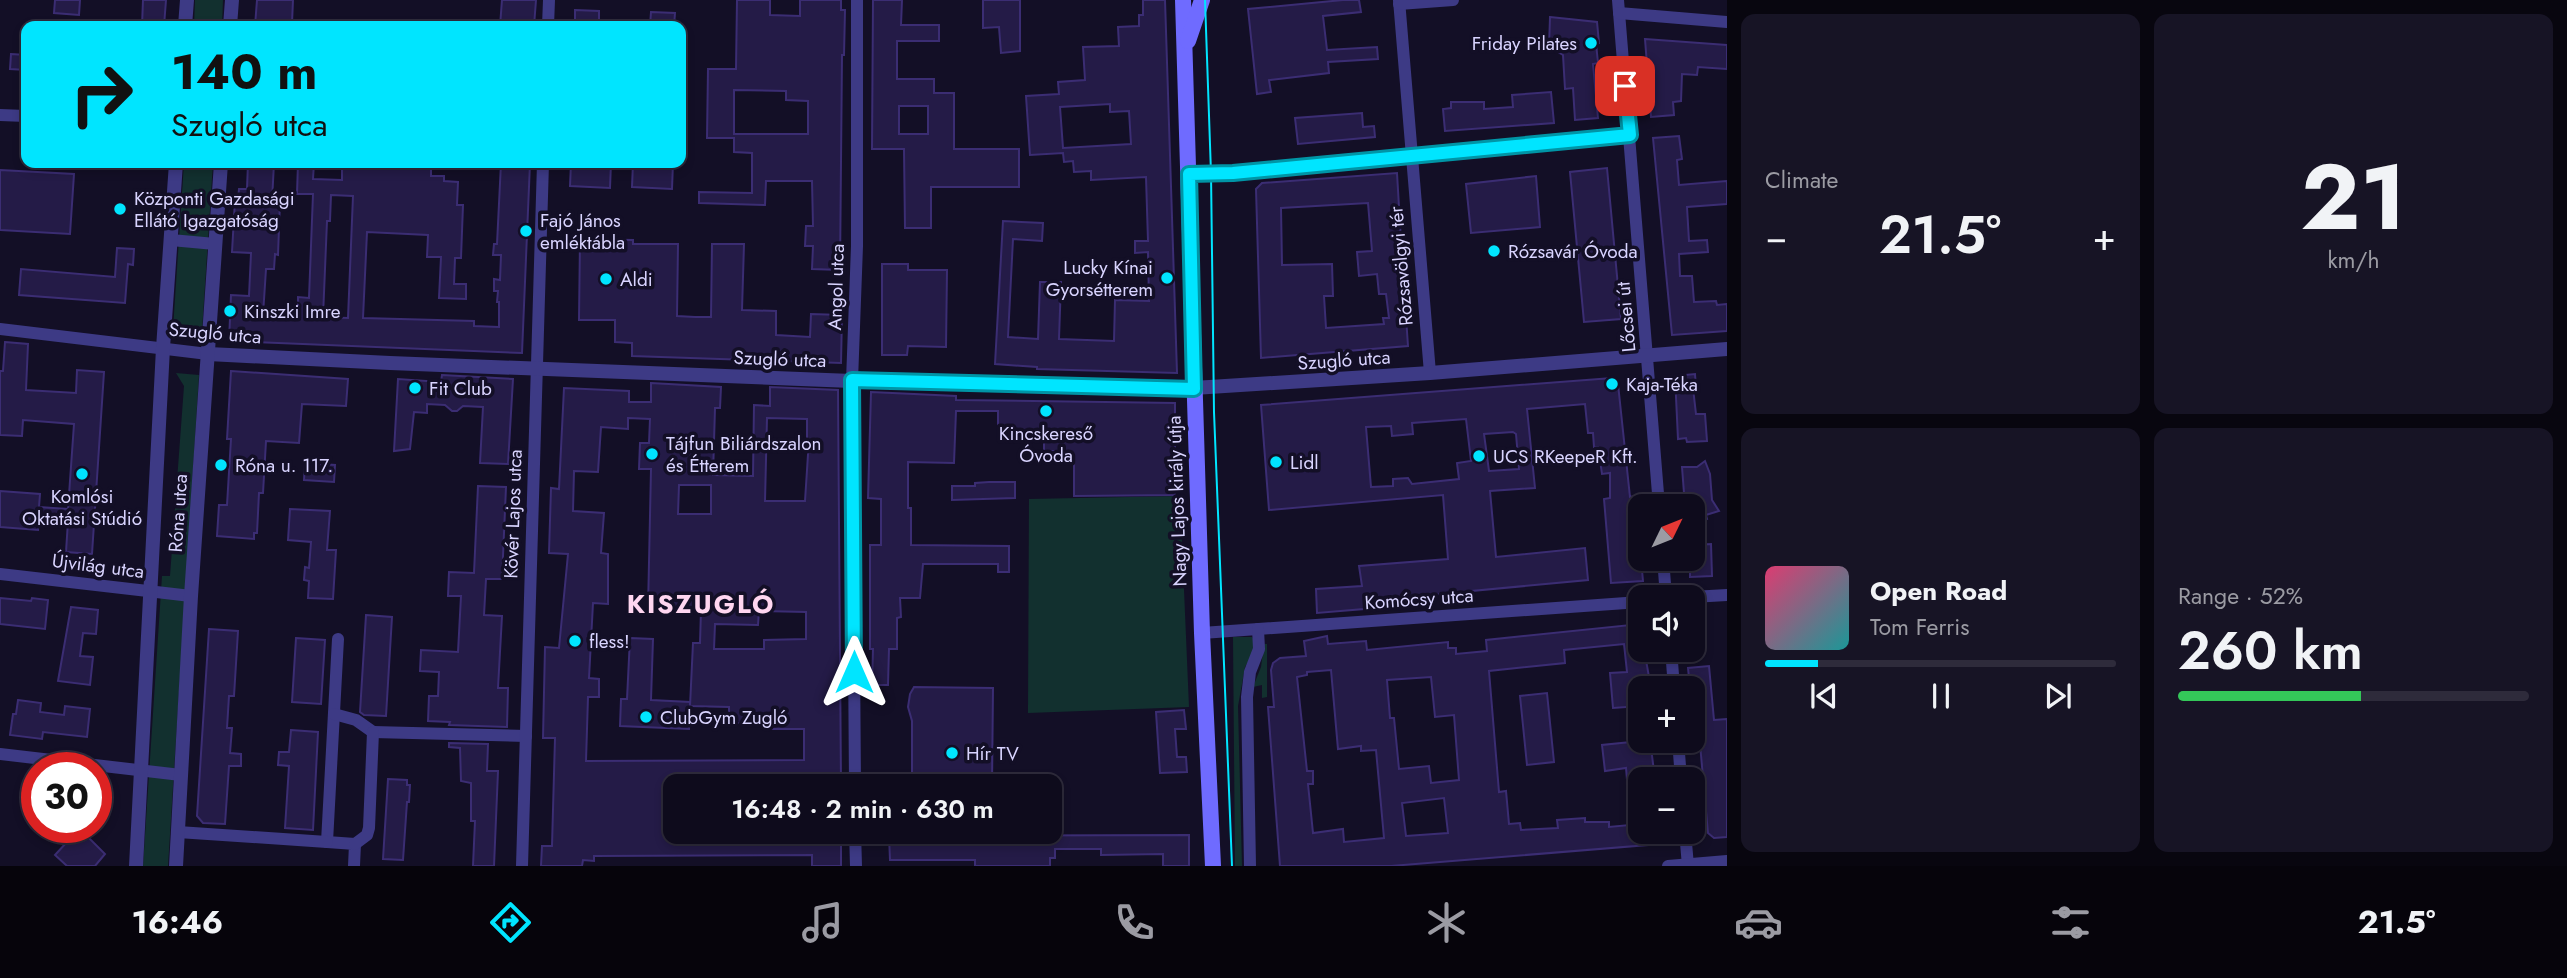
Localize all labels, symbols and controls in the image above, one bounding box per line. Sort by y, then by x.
place label: Friday Pilates [1472,30,1577,57]
marker: Friday Pilates [1583,35,1599,51]
text: 140 m [171,37,317,107]
icon: right [56,49,147,140]
pin [1595,56,1655,116]
icon: arrive [1606,67,1644,105]
text: Szugló utca [171,102,328,148]
text: 21 [2300,132,2407,263]
text: Climate [1765,163,1838,197]
place label: Központi Gazdasági Ellátó Igazgatóság [134,185,295,234]
text: 21.5° [1879,197,2001,273]
marker: Központi Gazdasági Ellátó Igazgatóság [112,201,128,217]
street label: Rózsavölgyi tér [1382,205,1420,327]
place label: Fajó János emléktábla [540,207,625,256]
text: − [1765,209,1787,264]
text: + [2093,209,2116,264]
marker: Fajó János emléktábla [518,223,534,239]
place label: Rózsavár Óvoda [1508,238,1638,265]
street label: Angol utca [821,243,851,331]
marker: Rózsavár Óvoda [1486,243,1502,259]
text: km/h [2328,243,2379,277]
place label: Lucky Kínai Gyorsétterem [1046,254,1153,303]
place label: Aldi [620,266,653,293]
marker: Lucky Kínai Gyorsétterem [1159,270,1175,286]
marker: Aldi [598,271,614,287]
street label: Lőcsei út [1609,280,1643,353]
place label: Kinszki Imre [244,298,341,325]
marker: Kinszki Imre [222,303,238,319]
street label: Szugló utca [168,315,262,351]
street label: Szugló utca [1297,343,1391,377]
street label: Szugló utca [733,344,827,374]
place label: Kaja-Téka [1626,371,1698,398]
place label: Fit Club [429,375,492,402]
marker: Kaja-Téka [1604,376,1620,392]
marker: Fit Club [407,380,423,396]
marker: Kincskereső Óvoda [1038,403,1054,419]
street label: Nagy Lajos király útja [1161,415,1193,587]
place label: Kincskereső Óvoda [999,420,1093,469]
place label: Tájfun Biliárdszalon és Étterem [666,430,822,479]
place label: UCS RKeepeR Kft. [1493,443,1638,470]
marker: Tájfun Biliárdszalon és Étterem [644,446,660,462]
marker: UCS RKeepeR Kft. [1471,448,1487,464]
street label: Kövér Lajos utca [497,449,529,579]
place label: Lidl [1290,449,1319,476]
place label: Róna u. 117. [235,452,333,479]
marker: Lidl [1268,454,1284,470]
marker: Róna u. 117. [213,457,229,473]
marker: Komlósi Oktatási Stúdió [74,466,90,482]
street label: Róna utca [162,473,194,553]
place label: Komlósi Oktatási Stúdió [22,483,142,532]
north arrow [1628,494,1704,570]
map controls [1628,494,1705,844]
street label: Újvilág utca [50,547,146,585]
text: Open Road [1870,572,2007,610]
text: Range · 52% [2178,579,2303,613]
street label: Komócsy utca [1364,582,1474,616]
district label: KISZUGLÓ [627,585,775,623]
button: sound [1628,585,1705,662]
text: Tom Ferris [1870,610,1969,644]
text: 260 km [2178,613,2363,689]
place label: fless! [589,628,630,655]
marker: fless! [567,633,583,649]
position arrow [817,635,891,709]
button: + [1628,676,1705,753]
icon: previous [1805,677,1843,715]
icon: pause [1922,677,1960,715]
icon: next [2039,677,2077,715]
place label: ClubGym Zugló [660,704,787,731]
marker: ClubGym Zugló [638,709,654,725]
place label: Hír TV [966,740,1019,767]
marker: Hír TV [944,745,960,761]
speed limit sign: 30 [21,752,112,843]
button: − [1628,767,1705,844]
text: 16:48 · 2 min · 630 m [731,790,994,828]
icon: directions [486,898,535,947]
icon: music [798,898,847,947]
icon: phone [1110,898,1159,947]
icon: climate [1422,898,1471,947]
icon: car [1734,898,1783,947]
icon: filters [2046,898,2095,947]
text: 16:46 [131,899,223,945]
text: 21.5° [2358,899,2436,945]

